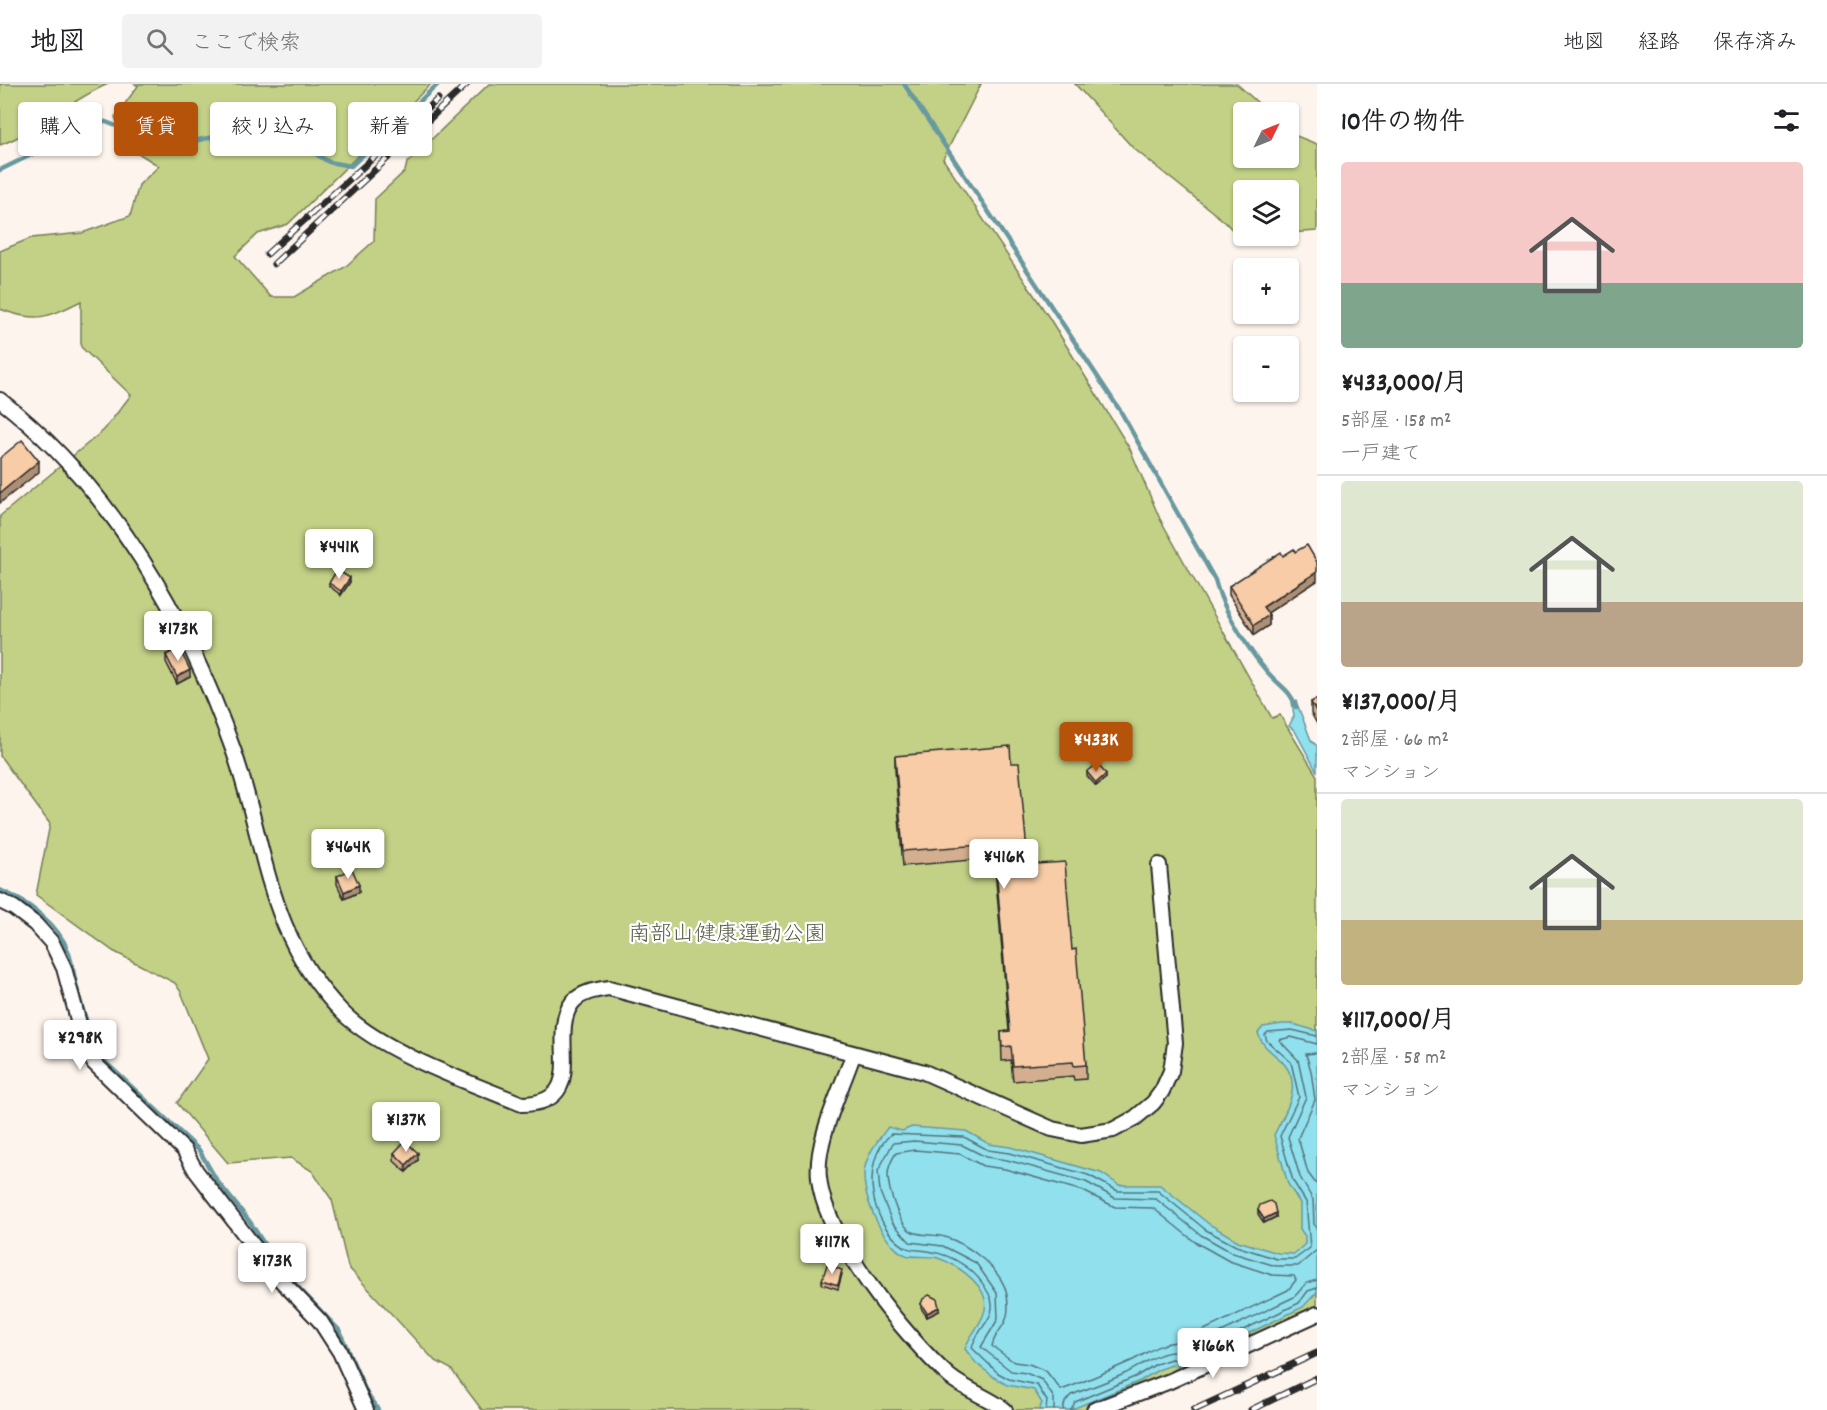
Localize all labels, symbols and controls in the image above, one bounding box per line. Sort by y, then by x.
search box [122,14,542,68]
text: 地図 [30,25,86,65]
icon: search [143,25,176,58]
text: ここで検索 [191,29,301,60]
text: 地図 [1563,29,1605,59]
text: 経路 [1638,29,1680,59]
text: 保存済み [1713,29,1797,59]
chip: 購入 [18,102,102,156]
chip: 賃貸 [114,102,198,156]
chip: 絞り込み [210,102,336,156]
chip: 新着 [348,102,432,156]
north arrow [1233,102,1299,168]
map controls [1233,102,1299,402]
icon: filters [1770,104,1803,137]
text: 10件の物件 [1341,105,1465,142]
button: layers [1233,180,1299,246]
icon: home [1518,201,1626,309]
button: + [1233,258,1299,324]
button: − [1233,336,1299,402]
text: ¥433,000/月 [1341,366,1468,403]
text: 5部屋 · 158 m² [1341,408,1451,436]
text: 一戸建て [1341,441,1421,469]
icon: home [1518,520,1626,628]
pin: ¥441K [297,529,381,580]
text: ¥441K [319,534,359,562]
pin: ¥173K [136,611,220,662]
text: ¥173K [158,616,198,644]
text: ¥137,000/月 [1341,685,1462,722]
pin: ¥433K [1054,722,1138,773]
text: ¥433K [1074,727,1118,755]
text: 2部屋 · 66 m² [1341,727,1449,755]
text: マンション [1341,760,1440,788]
pin: ¥464K [306,829,390,880]
text: ¥464K [325,834,371,862]
icon: home [1518,838,1626,946]
pin: ¥416K [962,839,1046,890]
text: ¥416K [983,844,1025,872]
park label: 南部山健康運動公園 [628,920,826,951]
text: ¥117,000/月 [1341,1003,1456,1040]
pin: ¥298K [38,1020,122,1071]
text: ¥298K [58,1025,102,1053]
text: 2部屋 · 58 m² [1341,1045,1446,1073]
text: マンション [1341,1078,1440,1106]
pin: ¥137K [364,1102,448,1153]
text: ¥137K [386,1107,426,1135]
pin: ¥117K [790,1224,874,1275]
text: ¥117K [814,1229,850,1257]
pin: ¥173K [230,1243,314,1294]
text: ¥173K [252,1248,292,1276]
pin: ¥166K [1171,1328,1255,1379]
text: ¥166K [1192,1333,1234,1361]

